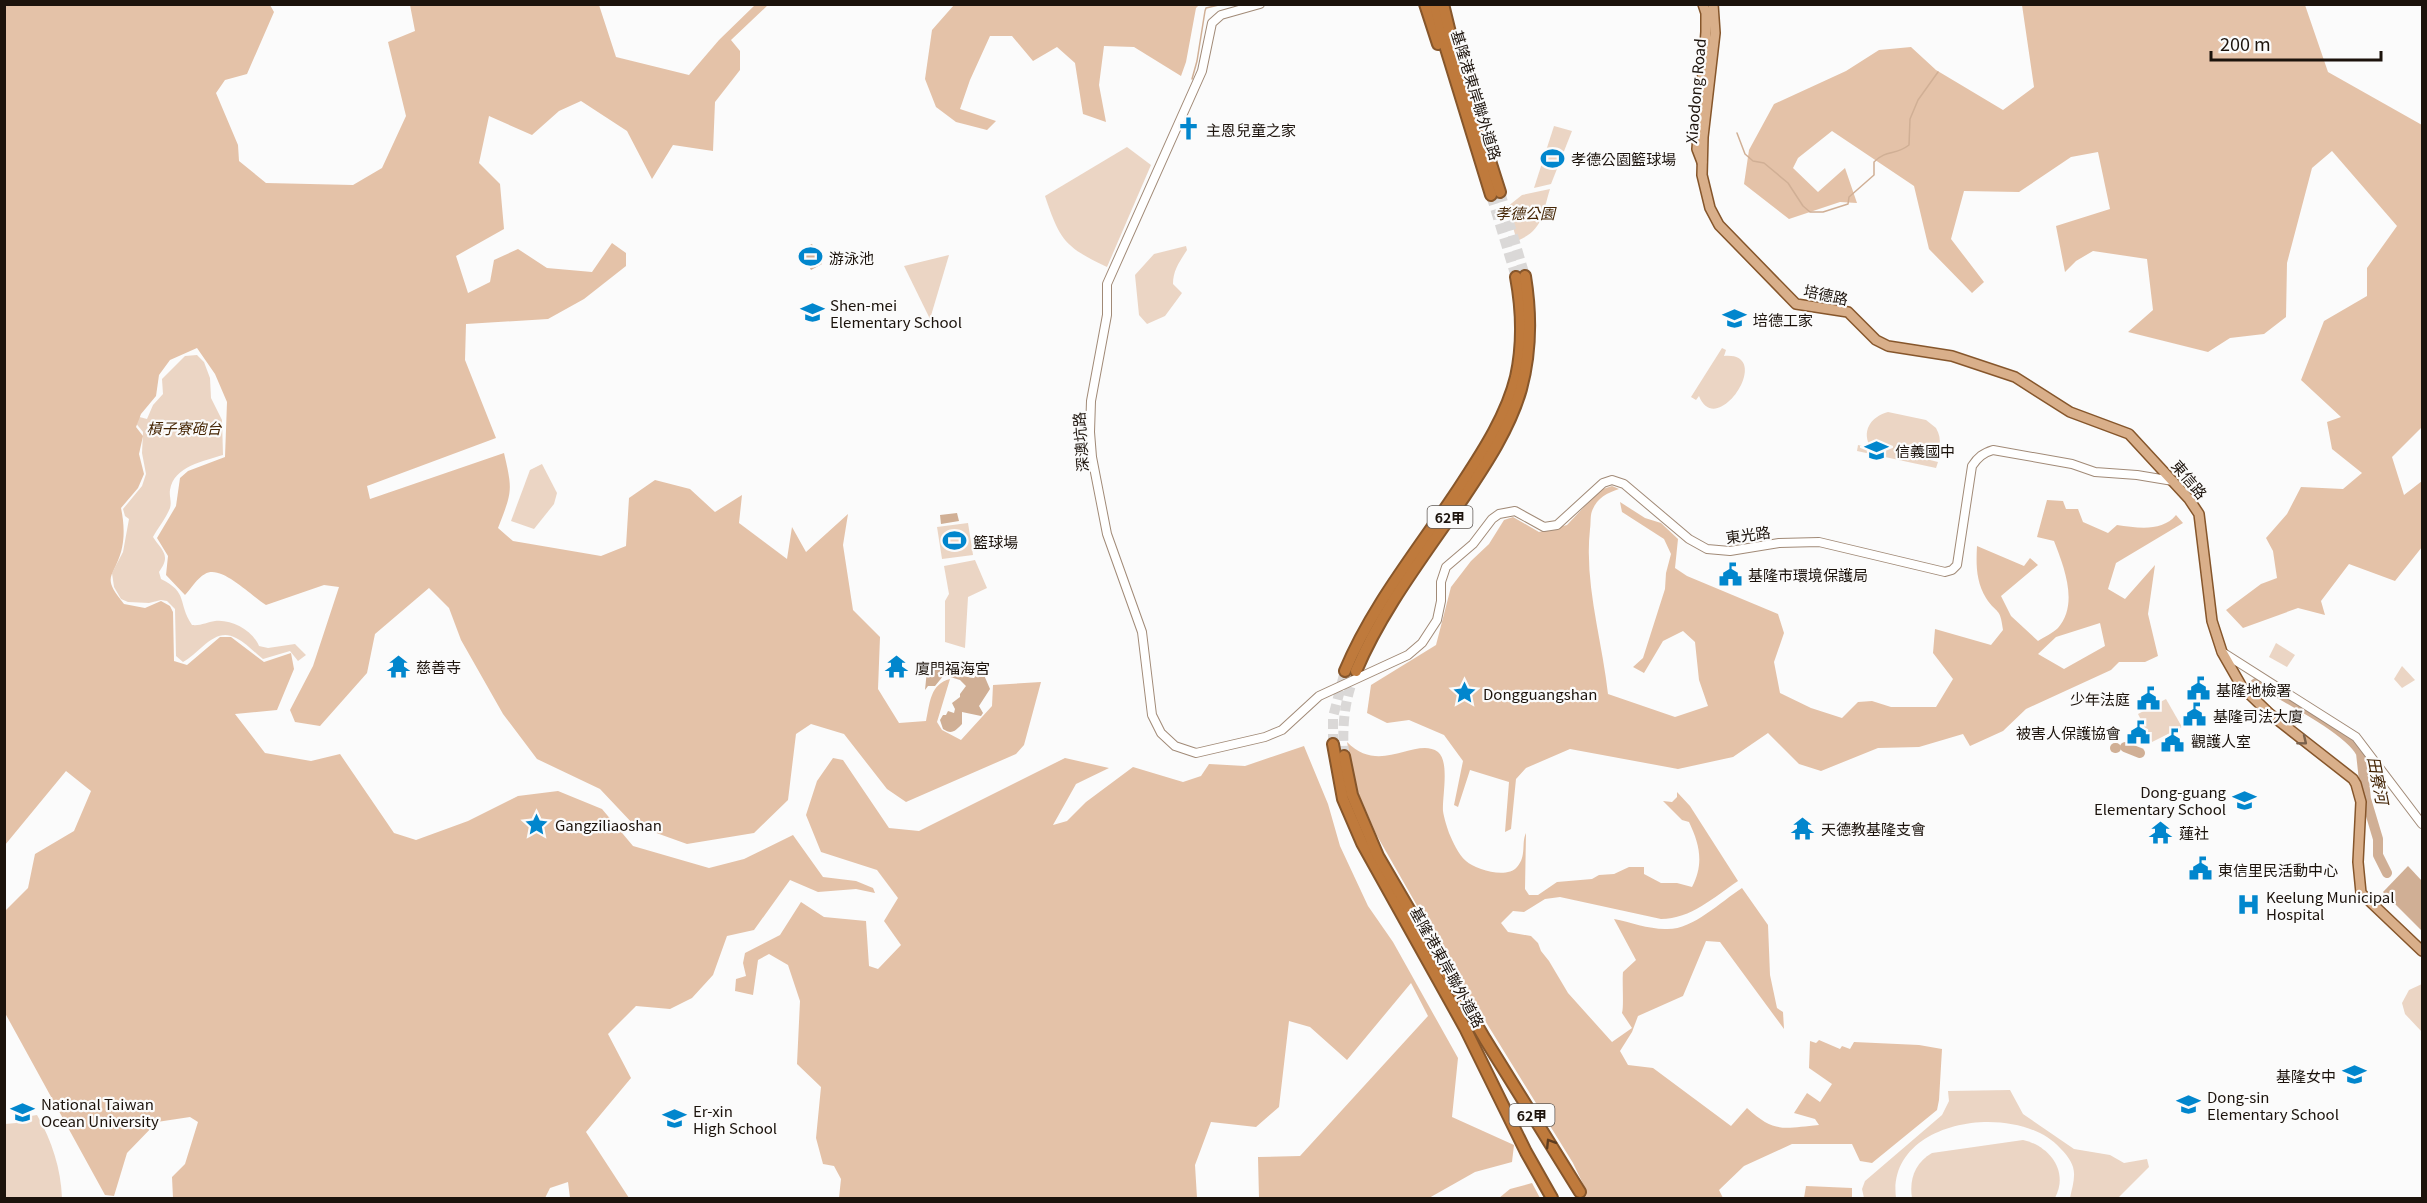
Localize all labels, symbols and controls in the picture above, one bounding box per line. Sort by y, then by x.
scale bar [2211,24,2380,62]
street label: 基隆港東岸聯外道路 [1447,27,1507,163]
text: 200 m [2220,30,2271,56]
street label: Xiaodong Road [1680,38,1710,144]
church icon: 主恩兒童之家 [1175,116,1201,142]
place label: 主恩兒童之家 [1206,119,1296,140]
sports icon: 孝德公園籃球場 [1540,145,1566,171]
place label: 孝德公園籃球場 [1571,148,1676,169]
park label: 孝德公園 [1495,202,1557,223]
sports icon: 游泳池 [798,244,824,270]
place label: 游泳池 [829,247,874,268]
street label: 培德路 [1802,279,1850,309]
place label: Shen-mei Elementary School [830,294,962,332]
school or university icon: Shen-mei Elementary School [799,300,825,326]
school or university icon: 培德工家 [1722,306,1748,332]
place label: 培德工家 [1753,309,1813,330]
street label: 深澳坑路 [1067,411,1093,473]
park label: 槓子寮砲台 [146,417,222,438]
school or university icon: 信義國中 [1864,437,1890,463]
place label: 信義國中 [1895,440,1955,461]
street label: 東信路 [2167,455,2213,503]
road number: 62甲 [1428,506,1472,528]
street label: 東光路 [1724,520,1772,548]
sports icon: 籃球場 [942,528,968,554]
place label: 籃球場 [973,531,1018,552]
public building icon: 基隆市環境保護局 [1717,561,1743,587]
place label: 基隆市環境保護局 [1748,564,1868,585]
temple icon: 慈善寺 [385,653,411,679]
temple icon: 廈門福海宮 [884,654,910,680]
place label: 慈善寺 [416,656,461,677]
place label: 廈門福海宮 [915,657,990,678]
public building icon: 基隆地檢署 [2185,676,2211,702]
place label: 基隆地檢署 [2216,679,2291,700]
place icon: Dongguangshan [1452,680,1478,706]
place label: Dongguangshan [1483,683,1597,704]
public building icon: 少年法庭 [2135,685,2161,711]
place label: 少年法庭 [2070,688,2130,709]
public building icon: 基隆司法大廈 [2182,702,2208,728]
place label: 基隆司法大廈 [2213,705,2303,726]
public building icon: 被害人保護協會 [2126,719,2152,745]
place label: 被害人保護協會 [2016,722,2121,743]
public building icon: 觀護人室 [2160,727,2186,753]
place label: 觀護人室 [2191,730,2251,751]
one-way arrow [2296,734,2307,745]
water label: 田寮河 [2363,754,2396,809]
place label: Dong-guang Elementary School [2094,781,2227,819]
school or university icon: Dong-guang Elementary School [2231,787,2257,813]
place icon: Gangziliaoshan [524,811,550,837]
place label: Gangziliaoshan [555,814,662,835]
temple icon: 天德教基隆支會 [1790,815,1816,841]
place label: 天德教基隆支會 [1821,818,1926,839]
temple icon: 蓮社 [2148,819,2174,845]
place label: 蓮社 [2179,822,2209,843]
public building icon: 東信里民活動中心 [2187,856,2213,882]
place label: 東信里民活動中心 [2218,859,2338,880]
place label: Keelung Municipal Hospital [2266,886,2395,924]
hospital icon: Keelung Municipal Hospital [2235,892,2261,918]
street label: 基隆港東岸聯外道路 [1406,903,1490,1031]
school or university icon: 基隆女中 [2341,1062,2367,1088]
place label: 基隆女中 [2276,1065,2336,1086]
place label: Dong-sin Elementary School [2207,1086,2339,1124]
school or university icon: Dong-sin Elementary School [2176,1092,2202,1118]
place label: National Taiwan Ocean University [41,1093,159,1131]
school or university icon: National Taiwan Ocean University [10,1099,36,1125]
place label: Er-xin High School [693,1100,777,1138]
road number: 62甲 [1510,1104,1555,1126]
school or university icon: Er-xin High School [662,1106,688,1132]
one-way arrow [1546,1138,1557,1149]

